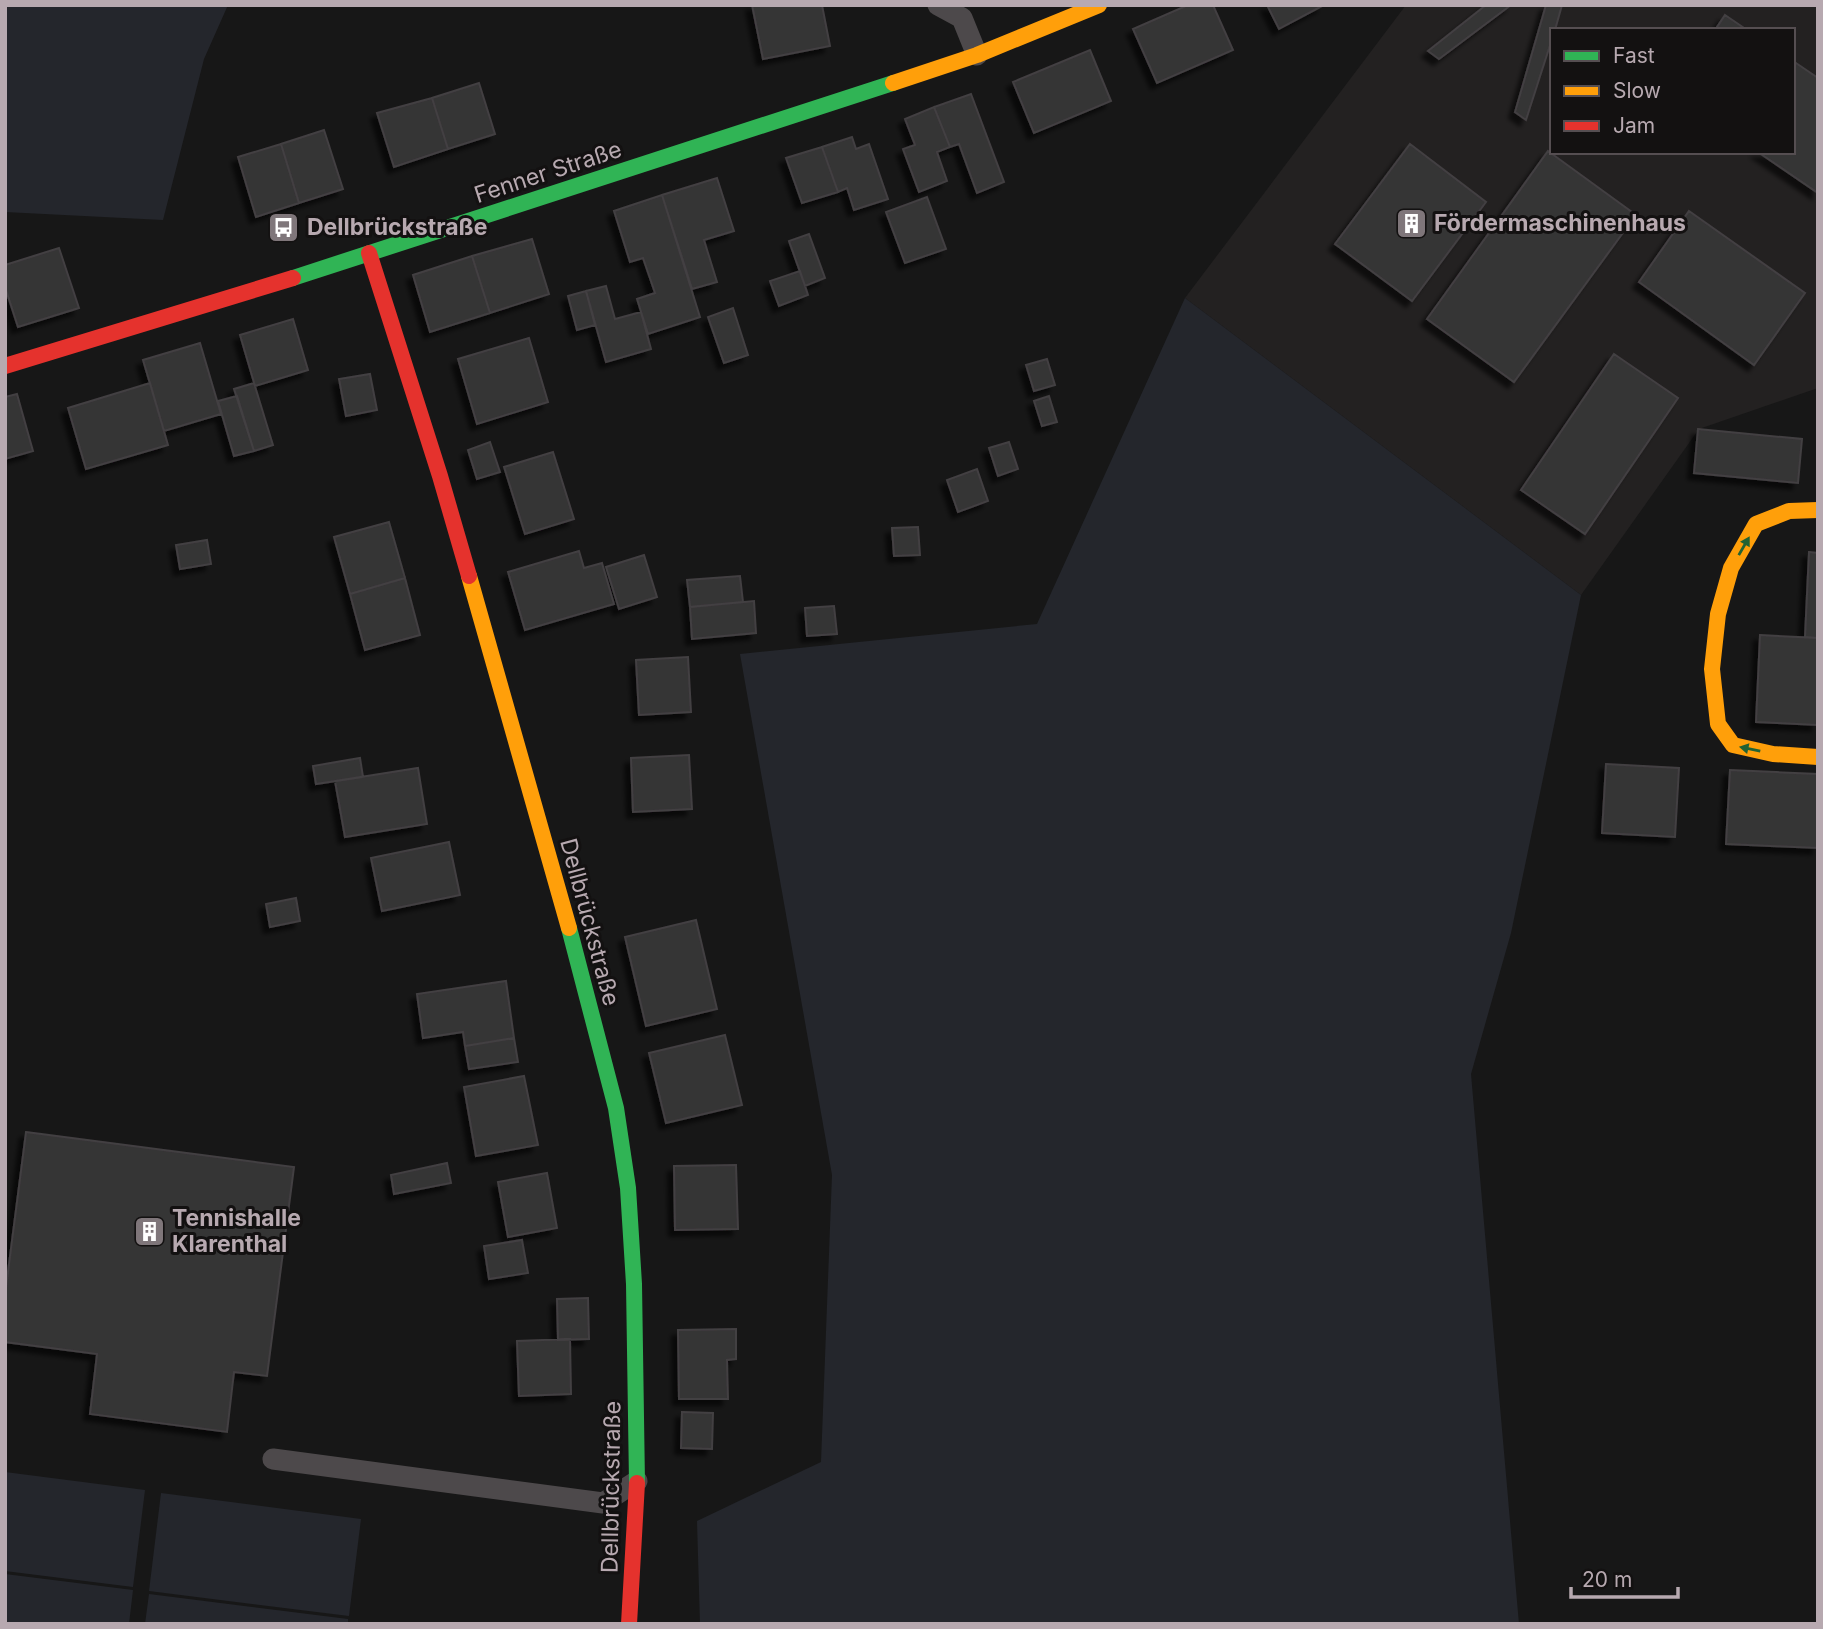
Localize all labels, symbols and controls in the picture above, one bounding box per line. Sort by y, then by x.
legend [1550,28,1795,154]
text: Fast [1613,43,1655,68]
text: Slow [1613,78,1661,103]
text: Jam [1613,113,1655,138]
street label: Fenner Straße [471,135,625,209]
building icon: Fördermaschinenhaus [1394,206,1428,240]
place label: Fördermaschinenhaus [1434,209,1686,237]
bus stop icon: Dellbrückstraße [267,210,301,244]
place label: Dellbrückstraße [307,213,487,241]
one-way arrow [1738,536,1750,556]
one-way arrow [1739,743,1761,754]
street label: Dellbrückstraße [554,835,626,1009]
place label: Tennishalle Klarenthal [172,1204,301,1258]
building icon: Tennishalle Klarenthal [132,1214,166,1248]
street label: Dellbrückstraße [596,1401,626,1573]
scale bar [1571,1556,1678,1600]
text: 20 m [1582,1567,1632,1592]

